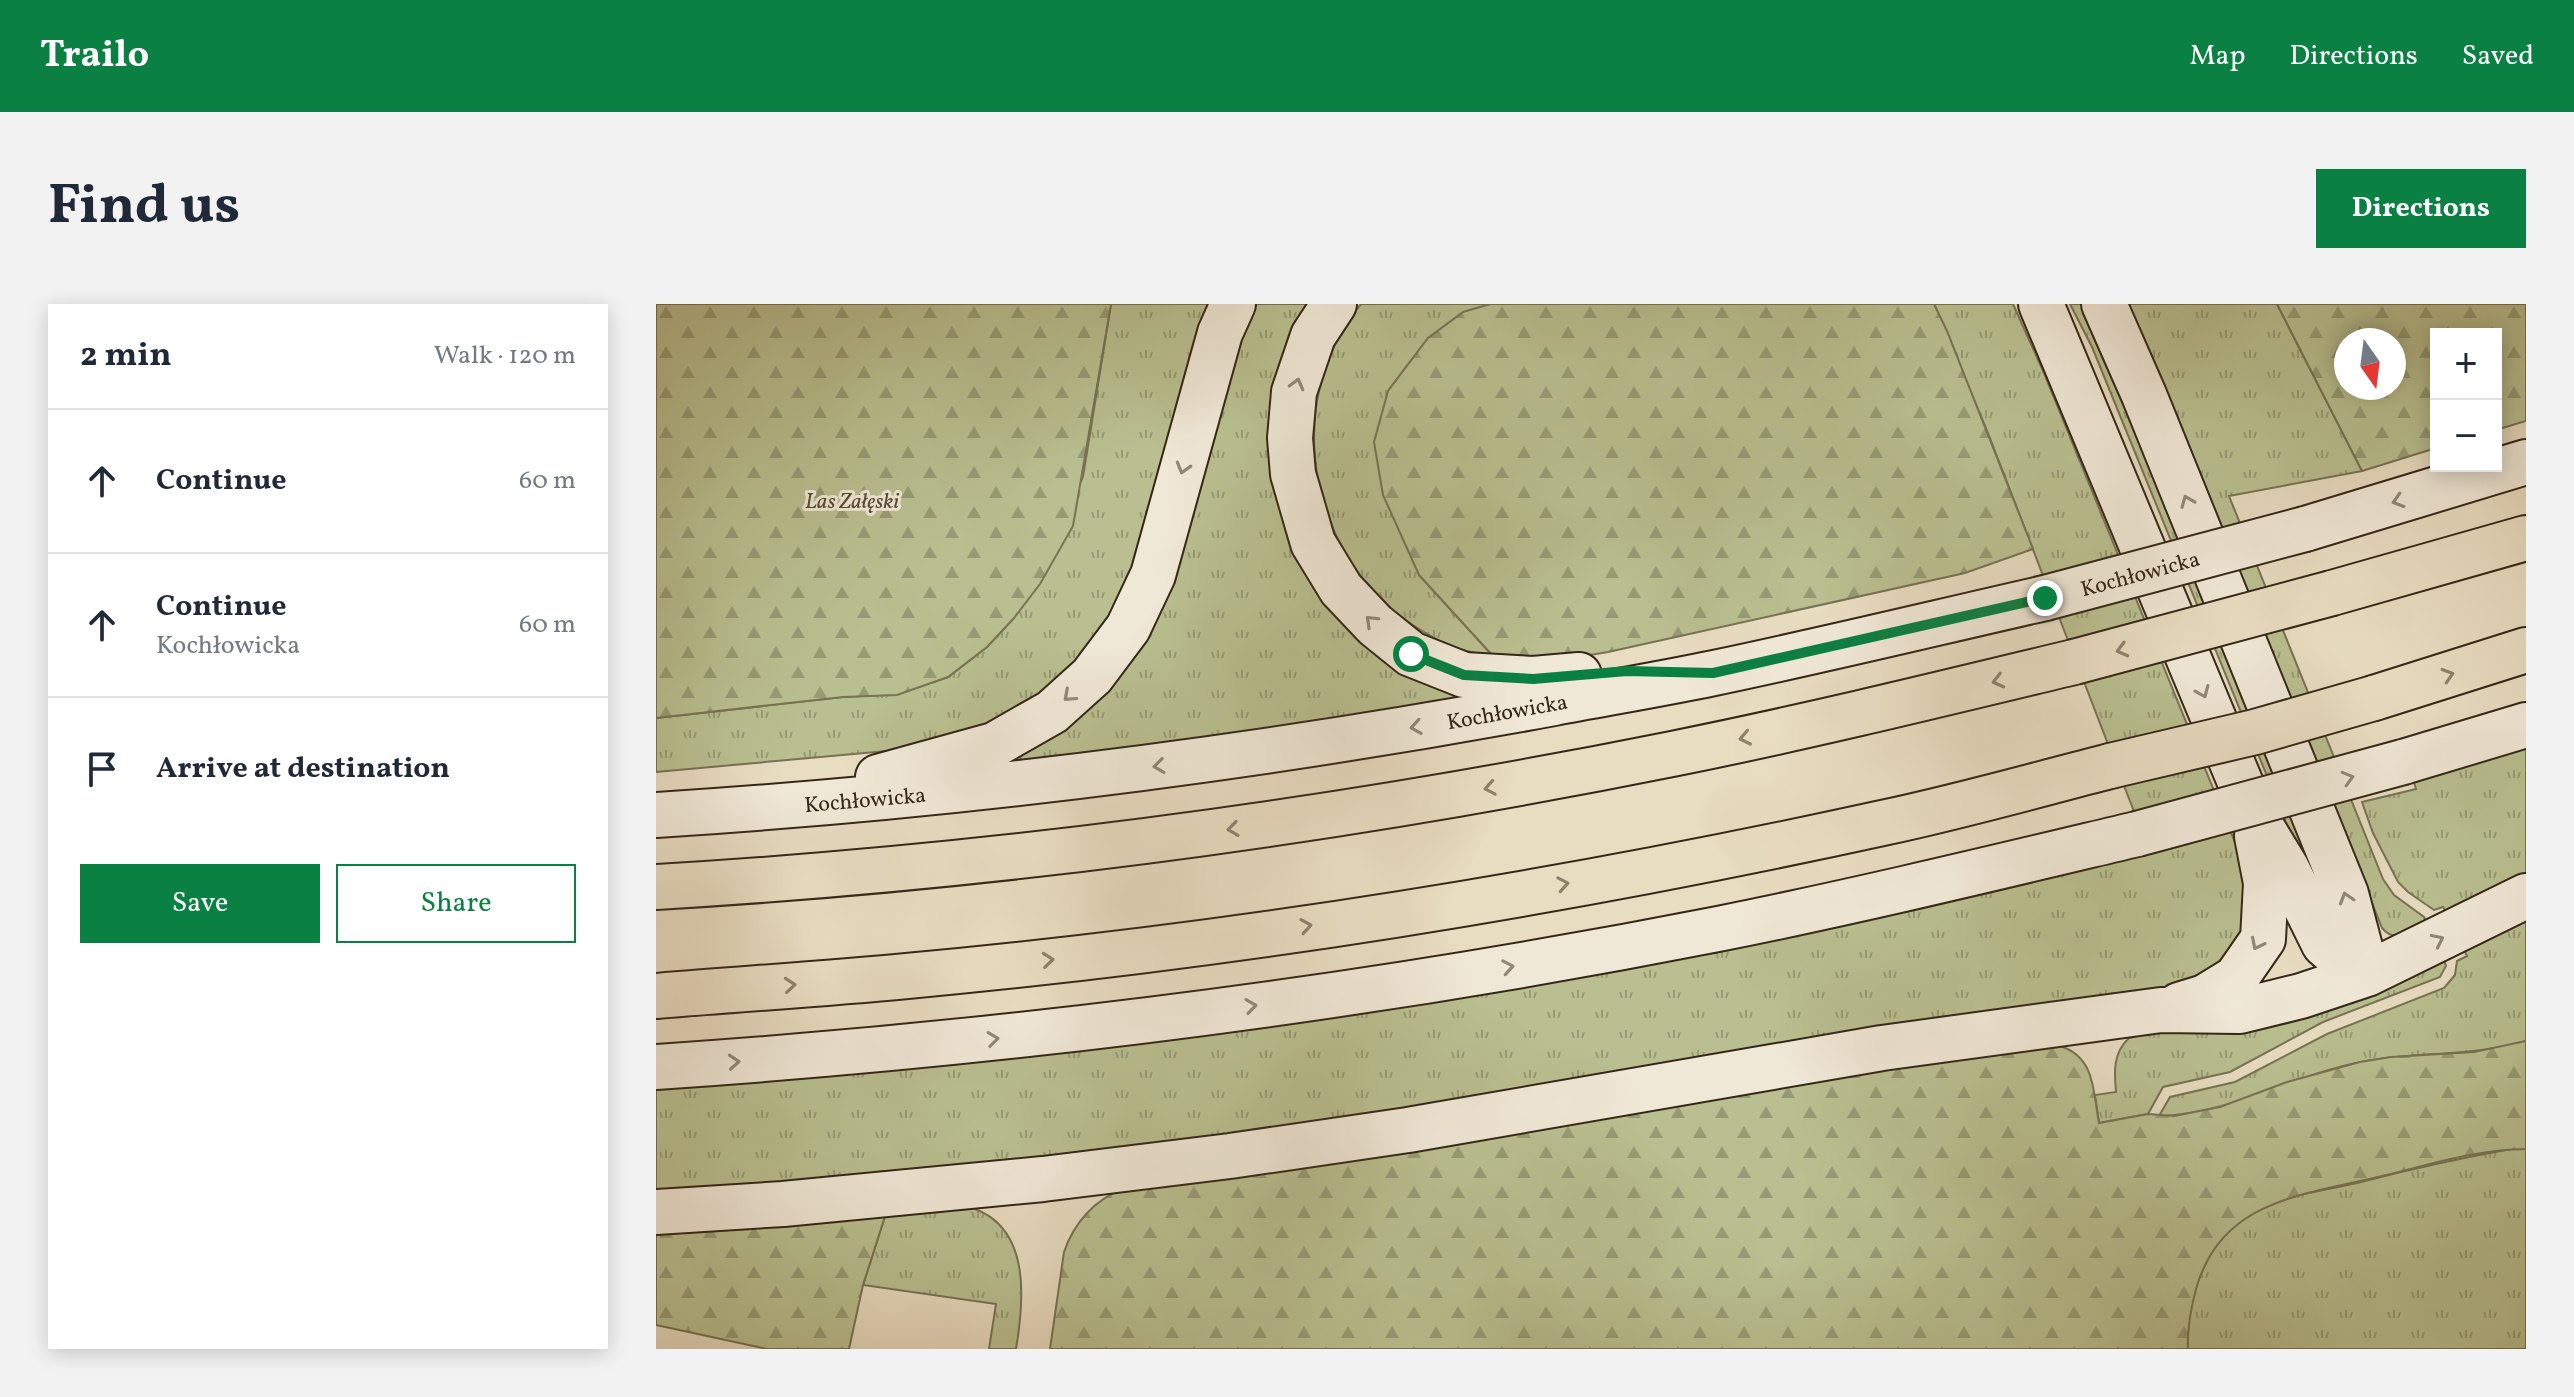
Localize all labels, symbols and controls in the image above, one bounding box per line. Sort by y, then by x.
text: Trailo [40,30,149,83]
text: Map [2190,37,2246,76]
text: Directions [2290,37,2418,76]
text: Saved [2462,37,2534,76]
text: Find us [48,169,240,247]
button: Directions [2316,169,2526,248]
north arrow [2334,328,2406,400]
map controls [2430,328,2502,472]
button: + [2430,328,2502,400]
text: 2 min [80,333,172,380]
text: Walk · 120 m [434,338,576,374]
one-way arrow [1288,378,1304,392]
button: − [2430,400,2502,472]
icon: ahead [80,459,124,503]
text: Continue [156,460,287,502]
one-way arrow [1176,460,1192,474]
text: 60 m [519,463,576,499]
park label: Las Załęski [805,487,900,518]
one-way arrow [2391,492,2405,508]
one-way arrow [2180,495,2197,509]
street label: Kochłowicka [2078,545,2204,606]
route end [2027,580,2063,616]
text: Continue [156,586,287,628]
icon: ahead [80,603,124,647]
text: 60 m [519,607,576,643]
one-way arrow [1366,615,1380,630]
text: Kochłowicka [156,628,300,664]
route start [1393,636,1429,672]
one-way arrow [2115,640,2129,657]
one-way arrow [2441,668,2454,684]
one-way arrow [1992,671,2006,688]
one-way arrow [2193,683,2209,698]
one-way arrow [1064,686,1079,700]
street label: Kochłowicka [1445,688,1570,739]
one-way arrow [1409,718,1422,735]
one-way arrow [1738,729,1752,746]
icon: arrive [80,747,124,791]
text: Arrive at destination [156,748,450,790]
one-way arrow [1152,757,1165,774]
one-way arrow [2340,770,2354,787]
one-way arrow [1483,779,1496,796]
street label: Kochłowicka [803,781,927,822]
one-way arrow [1226,820,1240,837]
button: Save [80,864,320,943]
button: Share [336,864,576,943]
one-way arrow [1556,877,1569,894]
one-way arrow [2339,892,2355,906]
one-way arrow [1299,918,1313,935]
one-way arrow [2429,934,2444,950]
one-way arrow [2252,936,2267,951]
one-way arrow [1042,952,1055,969]
one-way arrow [1501,959,1514,976]
one-way arrow [784,977,797,994]
one-way arrow [1245,998,1258,1015]
one-way arrow [987,1030,1000,1047]
one-way arrow [728,1054,741,1071]

